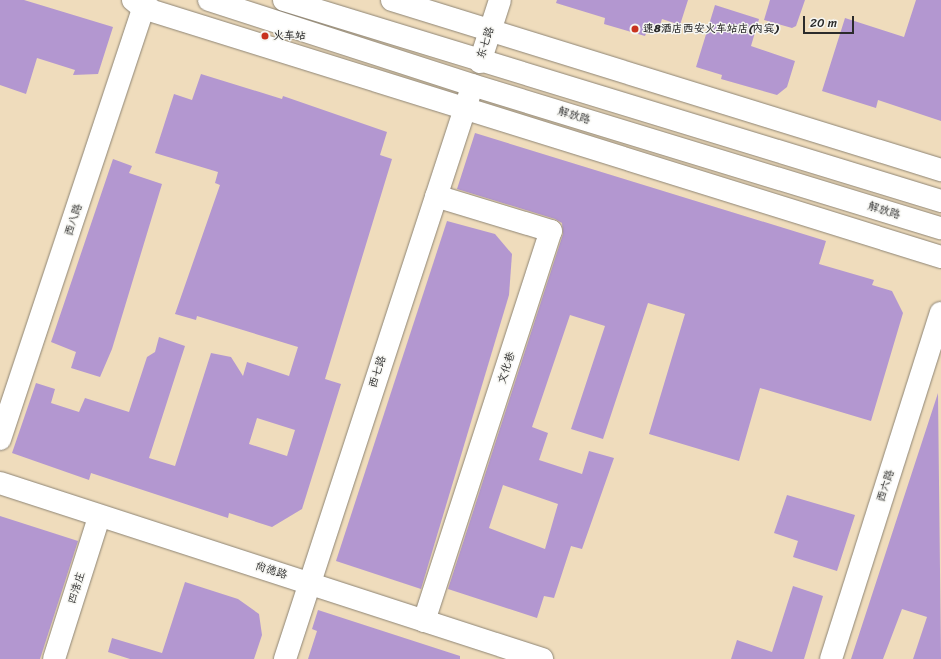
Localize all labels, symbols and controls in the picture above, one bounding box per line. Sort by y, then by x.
scale bar [805,8,856,34]
text: 20 m [810,12,837,34]
place label: 速8酒店西安火车站店(内宾) [643,22,778,36]
marker: 速8酒店西安火车站店(内宾) [630,24,640,34]
street label: 东七路 [475,25,497,61]
place label: 火车站 [273,29,306,43]
marker: 火车站 [260,31,270,41]
street label: 解放路 [556,105,592,127]
street label: 解放路 [866,200,902,222]
street label: 西八路 [63,202,85,238]
street label: 文化巷 [496,350,518,386]
street label: 西七路 [367,354,389,390]
street label: 西六路 [875,468,897,504]
street label: 尚德路 [253,560,289,582]
street label: 四浩庄 [66,570,88,606]

